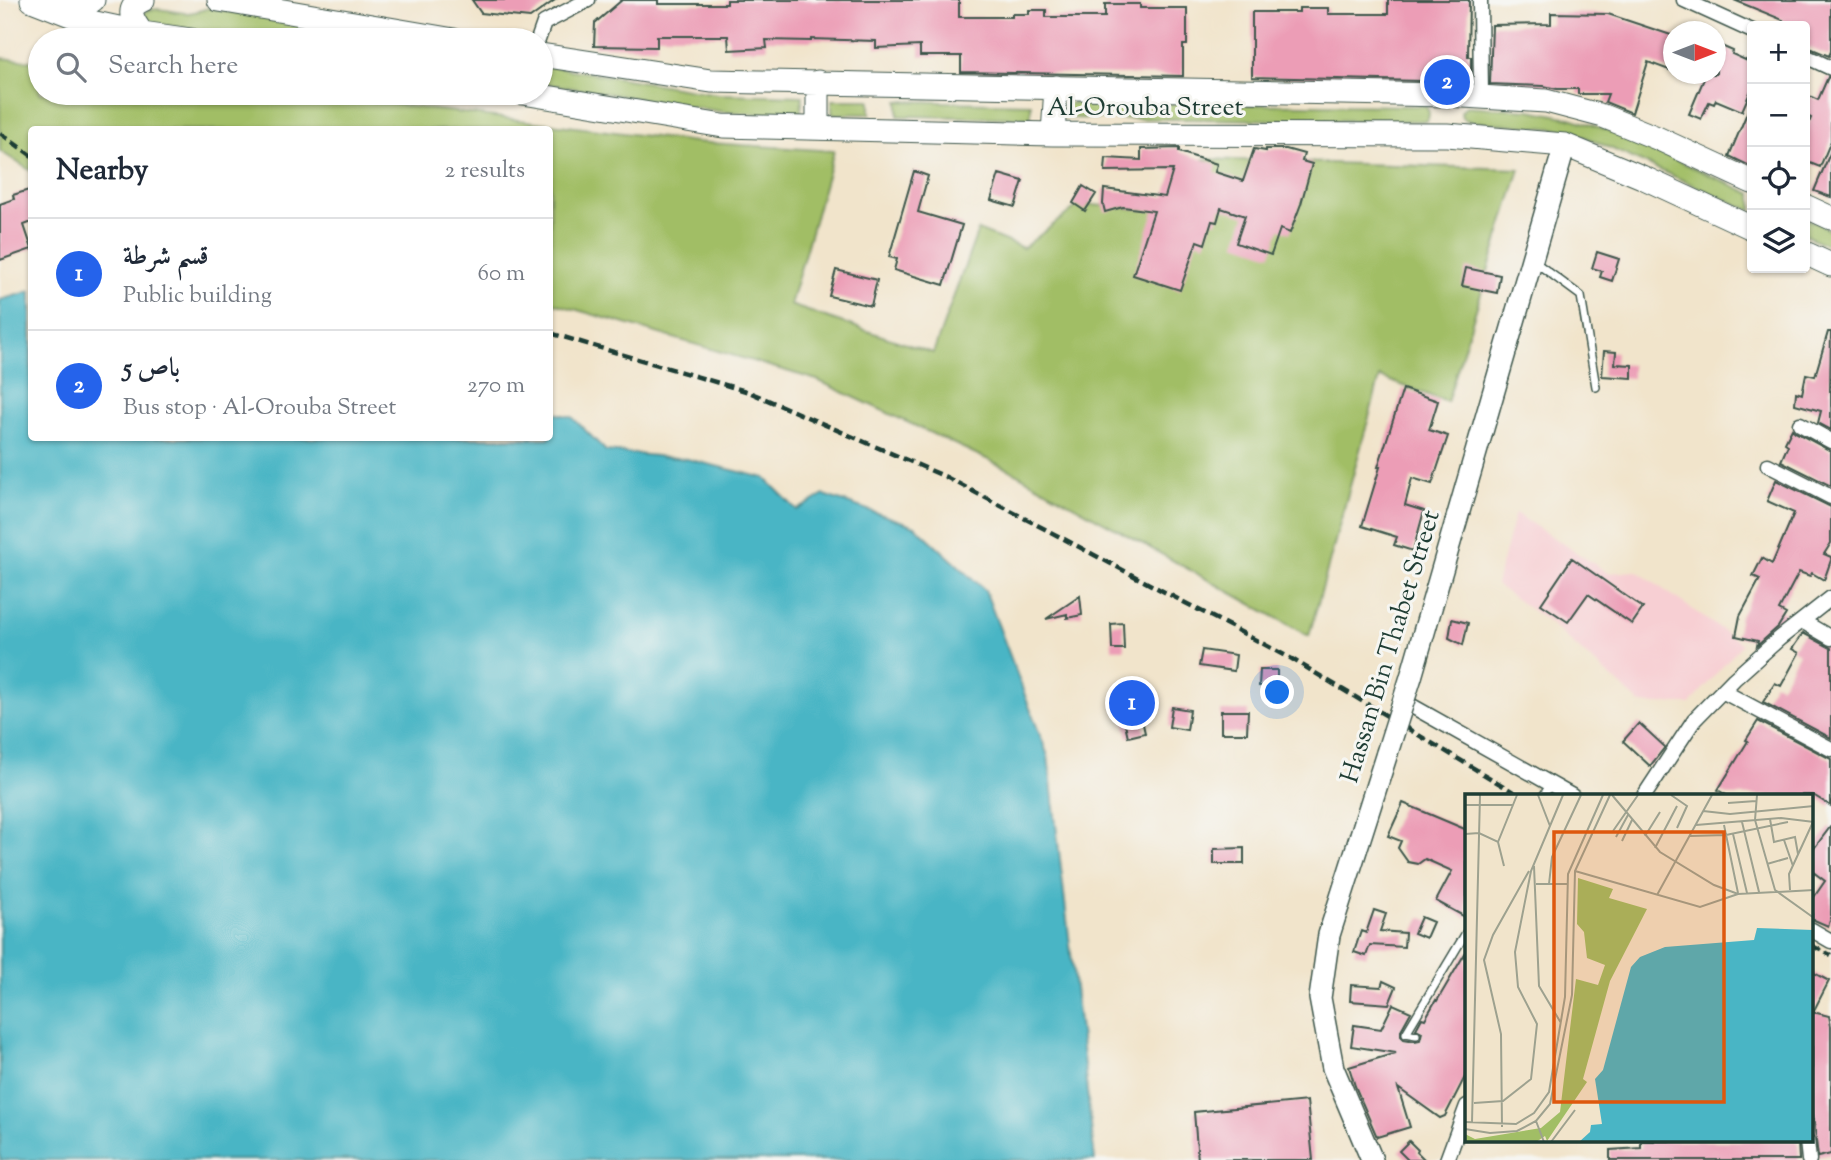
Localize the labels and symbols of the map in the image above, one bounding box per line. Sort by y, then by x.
north arrow [1663,21,1726,84]
pin: 2 [1424,56,1470,108]
street label: Al-Orouba Street [1047,90,1243,127]
street label: Hassan Bin Thabet Street [1332,506,1451,788]
your location [1260,675,1294,709]
pin: 1 [1109,677,1155,729]
inset map [1465,794,1814,1142]

